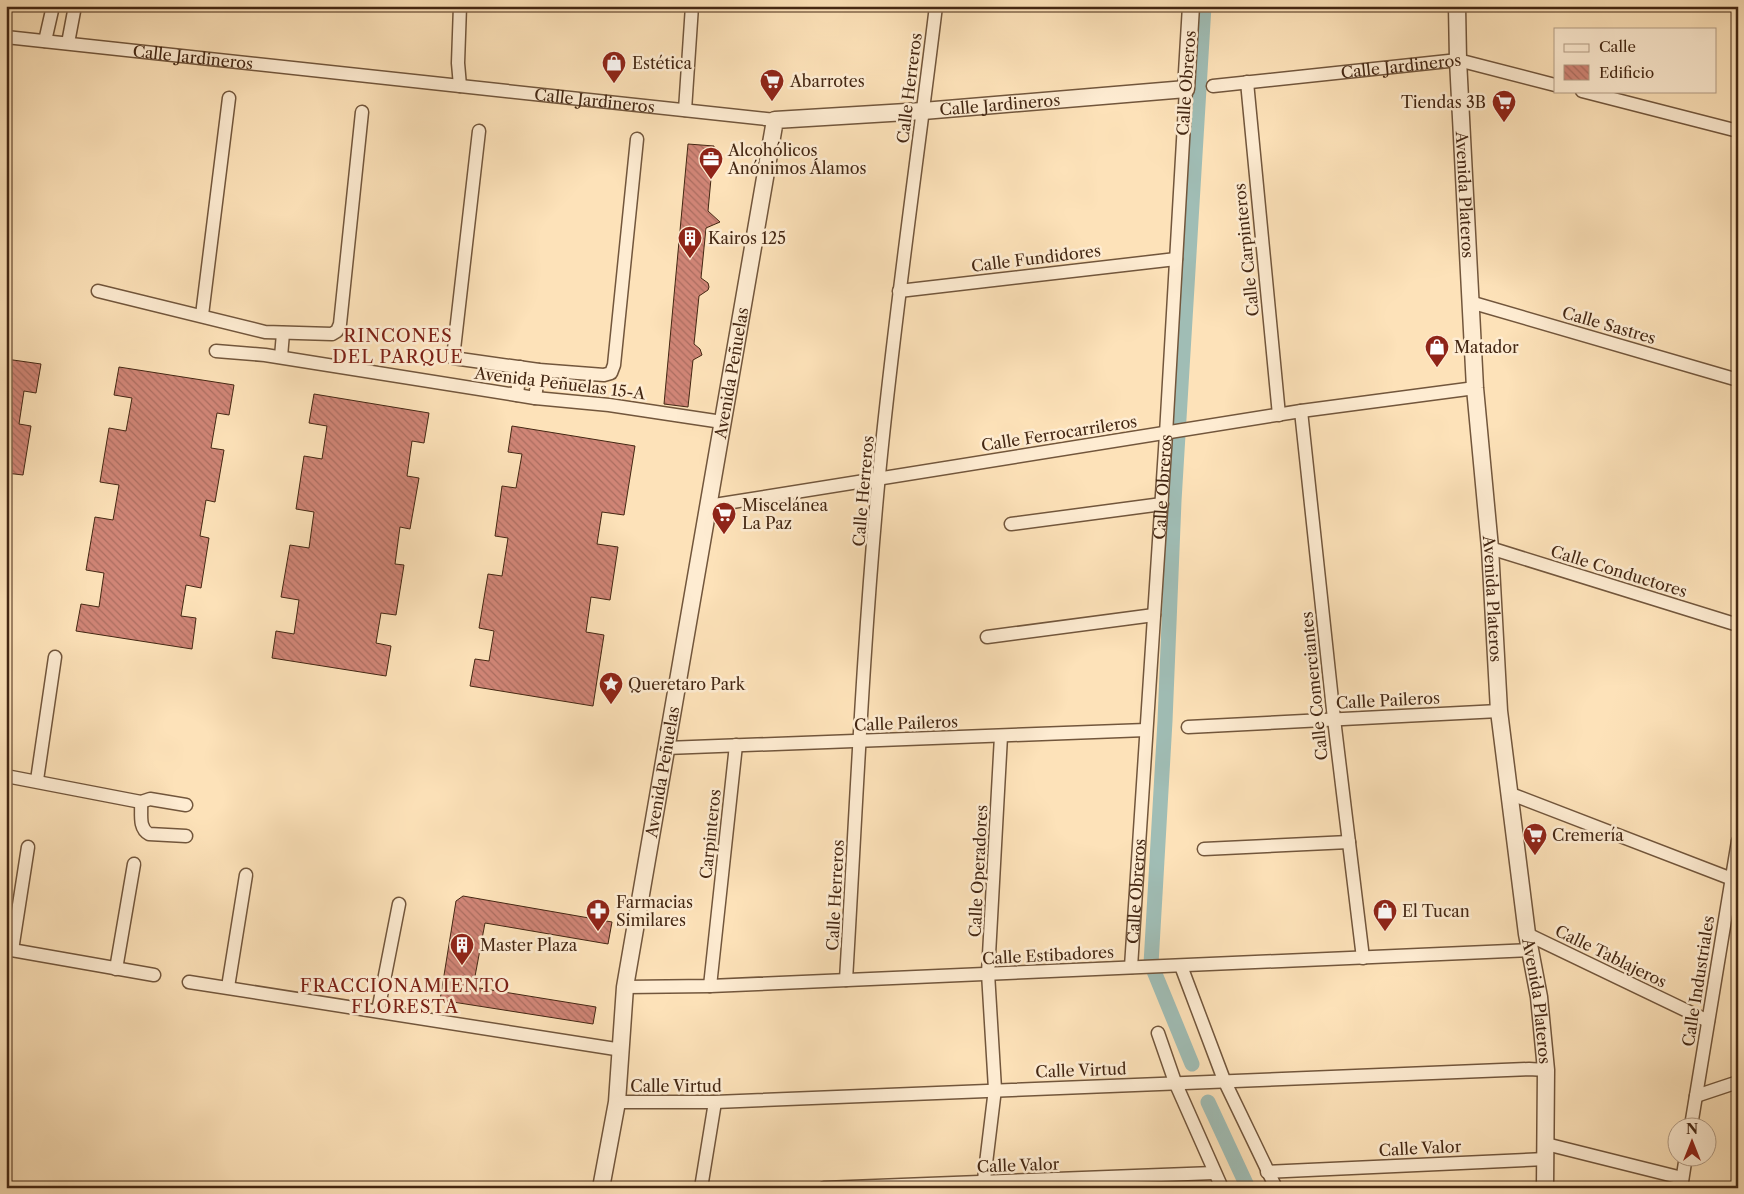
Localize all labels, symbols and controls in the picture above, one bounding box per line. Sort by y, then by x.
legend [1554,28,1716,92]
street label: Calle Obreros [1172,30,1200,136]
street label: Calle Herreros [892,31,926,144]
text: Calle [1599,37,1636,56]
street label: Calle Jardineros [132,41,254,74]
shop icon: Estética [601,50,627,84]
street label: Calle Jardineros [1340,50,1462,82]
place label: Estética [632,53,692,73]
text: Edificio [1599,63,1654,82]
supermarket icon: Abarrotes [759,68,785,102]
place label: Abarrotes [789,71,865,91]
street label: Calle Jardineros [533,84,656,117]
supermarket icon: Tiendas 3B [1491,89,1517,123]
street label: Calle Jardineros [939,90,1061,120]
place label: Tiendas 3B [1401,92,1486,112]
street label: Avenida Plateros [1452,130,1478,259]
place label: Alcohólicos Anónimos Álamos [727,140,867,178]
office icon: Alcohólicos Anónimos Álamos [698,146,724,180]
street label: Calle Carpinteros [1229,182,1263,318]
building icon: Kairos 125 [677,225,703,259]
place label: Kairos 125 [708,228,786,248]
street label: Calle Fundidores [970,240,1102,276]
street label: Calle Sastres [1560,302,1658,348]
street label: Avenida Peñuelas [710,306,752,441]
district label: RINCONES DEL PARQUE [332,325,464,368]
shop icon: Matador [1424,334,1450,368]
place label: Matador [1454,337,1519,357]
street label: Avenida Peñuelas 15-A [473,362,648,404]
street label: Calle Ferrocarrileros [980,411,1138,455]
street label: Calle Obreros [1149,434,1176,540]
street label: Calle Herreros [848,435,878,547]
place label: Miscelánea La Paz [742,495,829,533]
supermarket icon: Miscelánea La Paz [711,501,737,535]
street label: Avenida Plateros [1479,533,1506,663]
street label: Calle Conductores [1548,541,1690,601]
street label: Calle Comerciantes [1296,611,1332,761]
place icon: Queretaro Park [598,671,624,705]
place label: Queretaro Park [628,674,746,694]
street label: Calle Paileros [1335,687,1441,713]
street label: Avenida Peñuelas [641,705,683,840]
street label: Calle Paileros [854,711,958,735]
street label: Carpinteros [695,788,725,880]
street label: Calle Operadores [965,804,991,938]
supermarket icon: Cremería [1522,822,1548,856]
place label: Cremería [1552,825,1624,845]
street label: Calle Obreros [1123,838,1149,944]
street label: Calle Herreros [822,839,848,951]
place label: Farmacias Similares [616,892,693,930]
pharmacy icon: Farmacias Similares [585,898,611,932]
shop icon: El Tucan [1372,898,1398,932]
place label: El Tucan [1402,901,1470,921]
street label: Calle Industriales [1678,914,1718,1048]
street label: Calle Tablajeros [1552,920,1670,992]
building icon: Master Plaza [449,932,475,966]
place label: Master Plaza [480,935,578,955]
street label: Avenida Plateros [1518,935,1555,1065]
street label: Calle Estibadores [982,942,1114,968]
district label: FRACCIONAMIENTO FLORESTA [300,975,510,1018]
street label: Calle Virtud [1035,1058,1127,1082]
street label: Calle Virtud [630,1076,722,1096]
north arrow [1666,1116,1716,1166]
text: N [1686,1120,1698,1138]
street label: Calle Valor [1378,1136,1462,1160]
street label: Calle Valor [976,1154,1060,1176]

